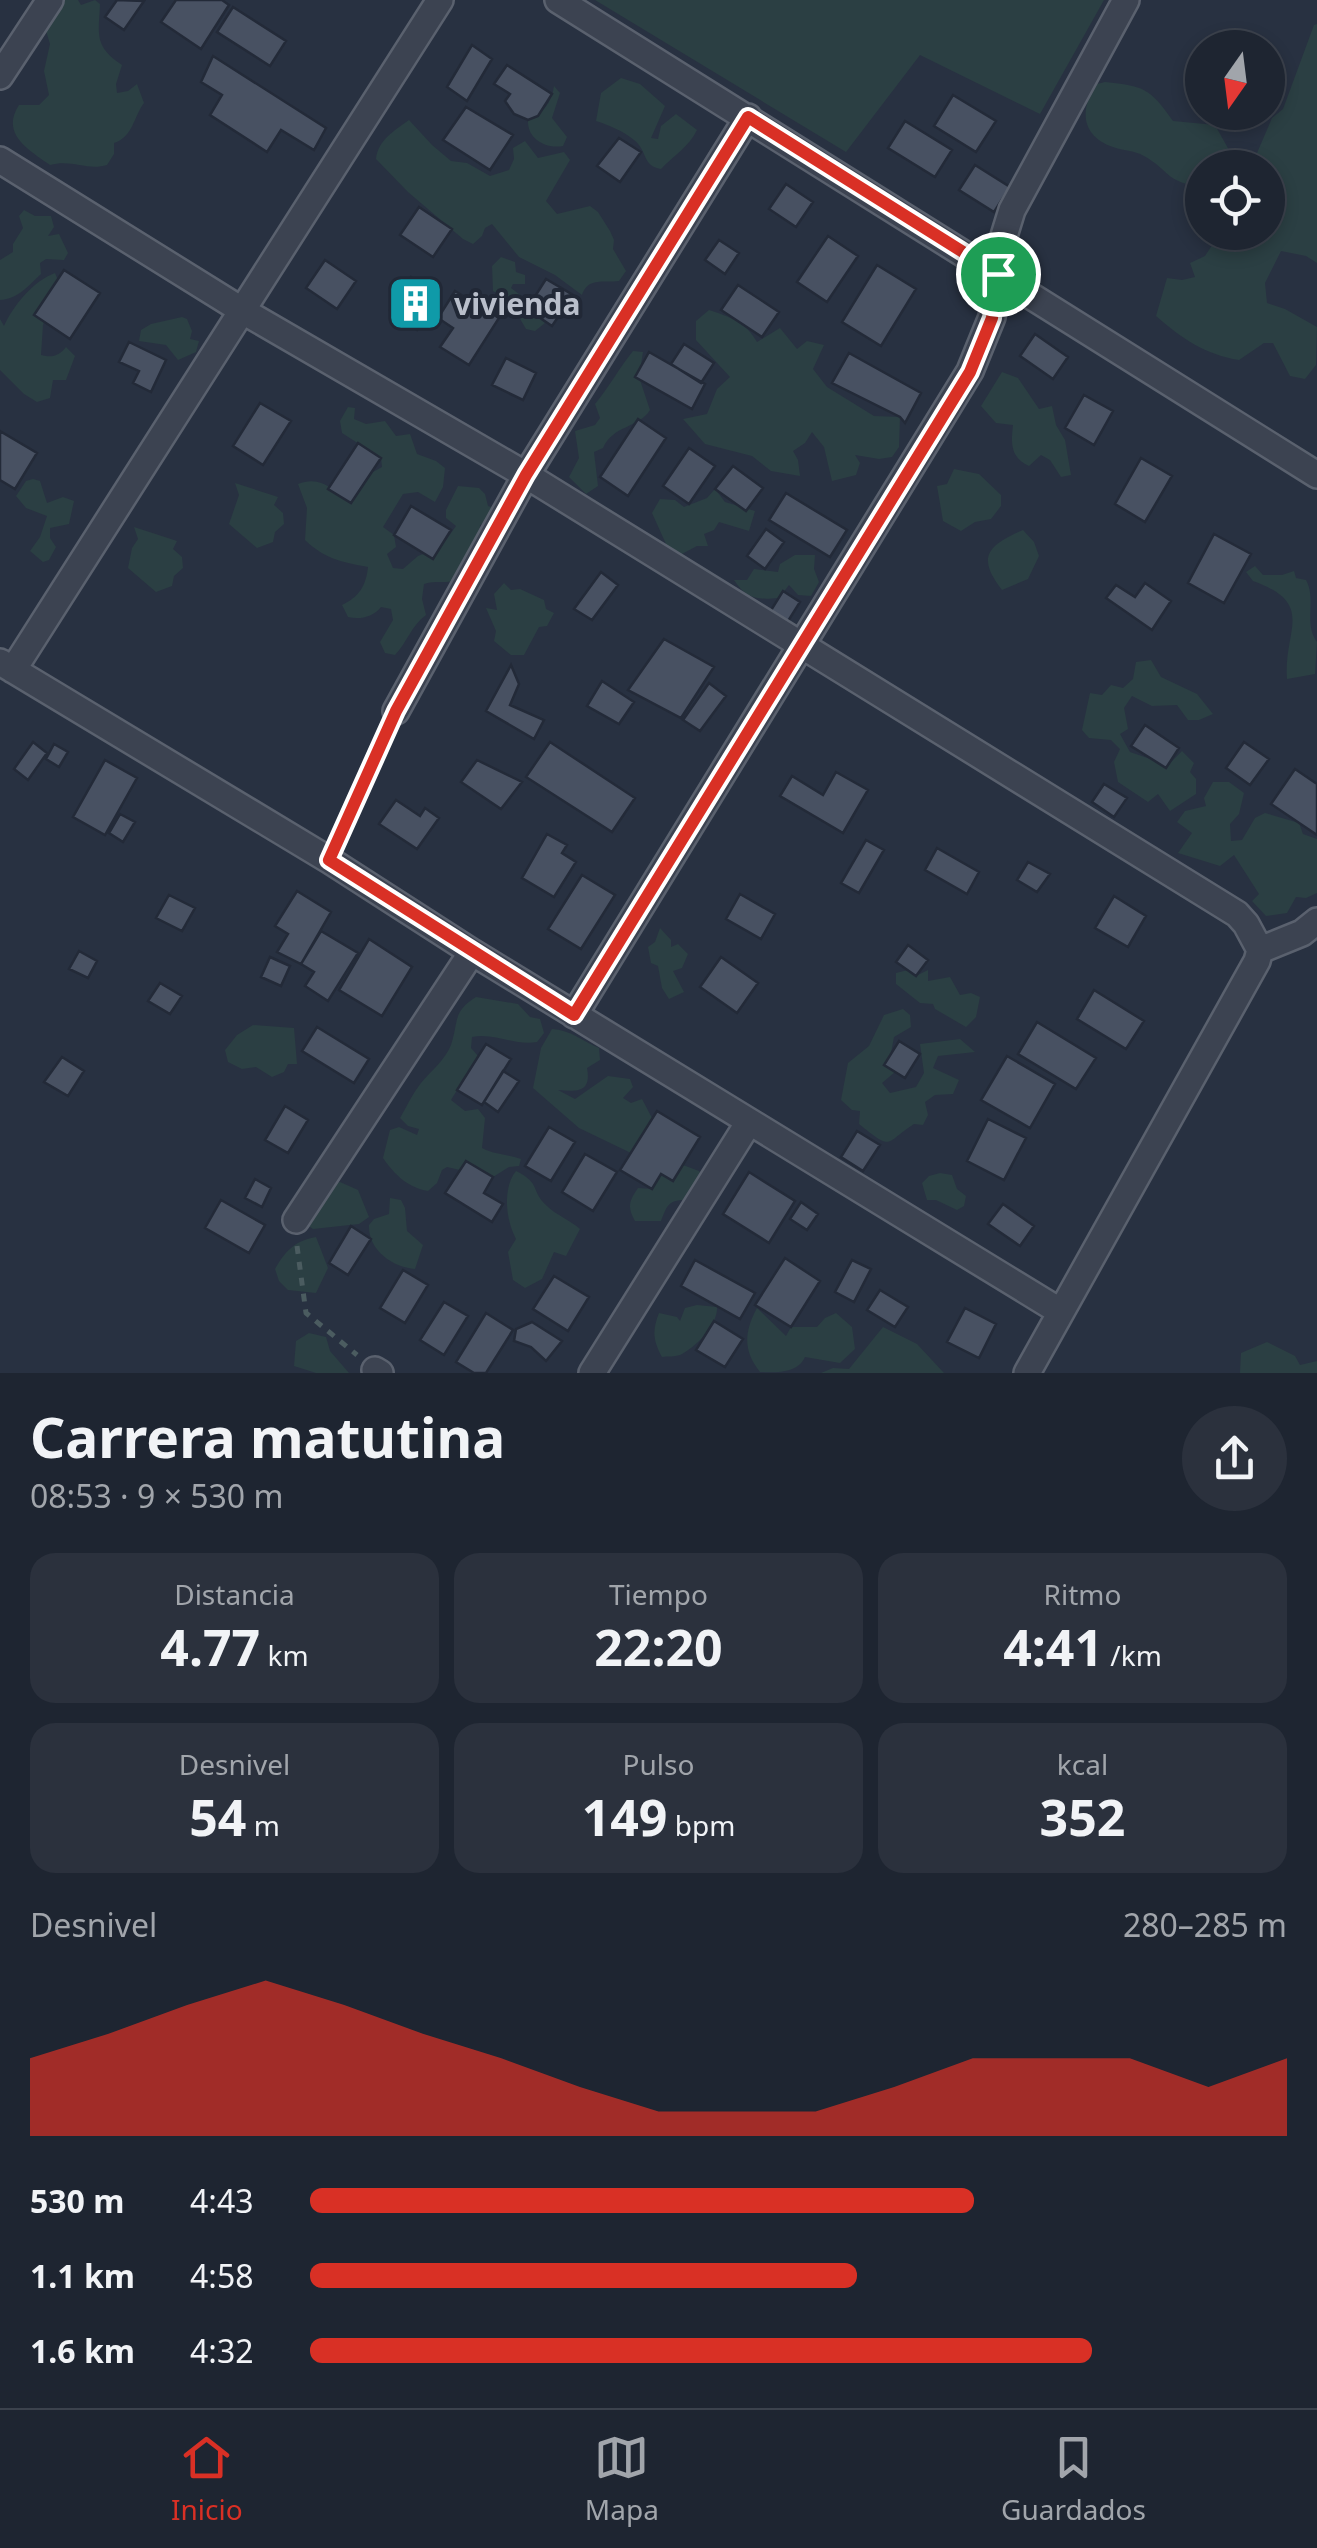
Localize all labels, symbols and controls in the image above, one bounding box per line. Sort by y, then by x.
north arrow [1185,30,1285,130]
map controls [1185,30,1285,250]
button: locate [1185,150,1285,250]
pin [956,232,1041,317]
icon: arrive [971,247,1026,302]
building icon: vivienda [385,273,445,333]
place label: vivienda [454,283,581,324]
text: Carrera matutina [30,1399,505,1474]
button: share [1182,1406,1287,1511]
text: 08:53 · 9 × 530 m [30,1474,283,1517]
text: Distancia [174,1575,295,1613]
text: Tiempo [609,1575,708,1613]
text: Ritmo [1044,1575,1121,1613]
text: 4.77 [160,1613,260,1681]
text: 22:20 [594,1613,723,1681]
text: 4:41 [1003,1613,1103,1681]
text: km [260,1636,309,1674]
text: /km [1103,1636,1162,1674]
text: Desnivel [179,1745,290,1783]
text: Pulso [623,1745,694,1783]
text: kcal [1057,1745,1108,1783]
text: 54 [189,1783,246,1851]
text: 149 [582,1783,667,1851]
text: 352 [1040,1783,1125,1851]
text: m [246,1806,280,1844]
text: bpm [667,1806,735,1844]
text: Desnivel [30,1903,157,1946]
text: 280–285 m [1123,1903,1287,1946]
text: 530 m [30,2179,124,2222]
text: 4:43 [190,2179,254,2222]
text: 1.1 km [30,2254,135,2297]
text: 4:58 [190,2254,254,2297]
text: 1.6 km [30,2329,135,2372]
text: 4:32 [190,2329,254,2372]
tab: Inicio [171,2430,243,2528]
tab: Mapa [585,2430,659,2528]
tab: Guardados [1001,2430,1146,2528]

